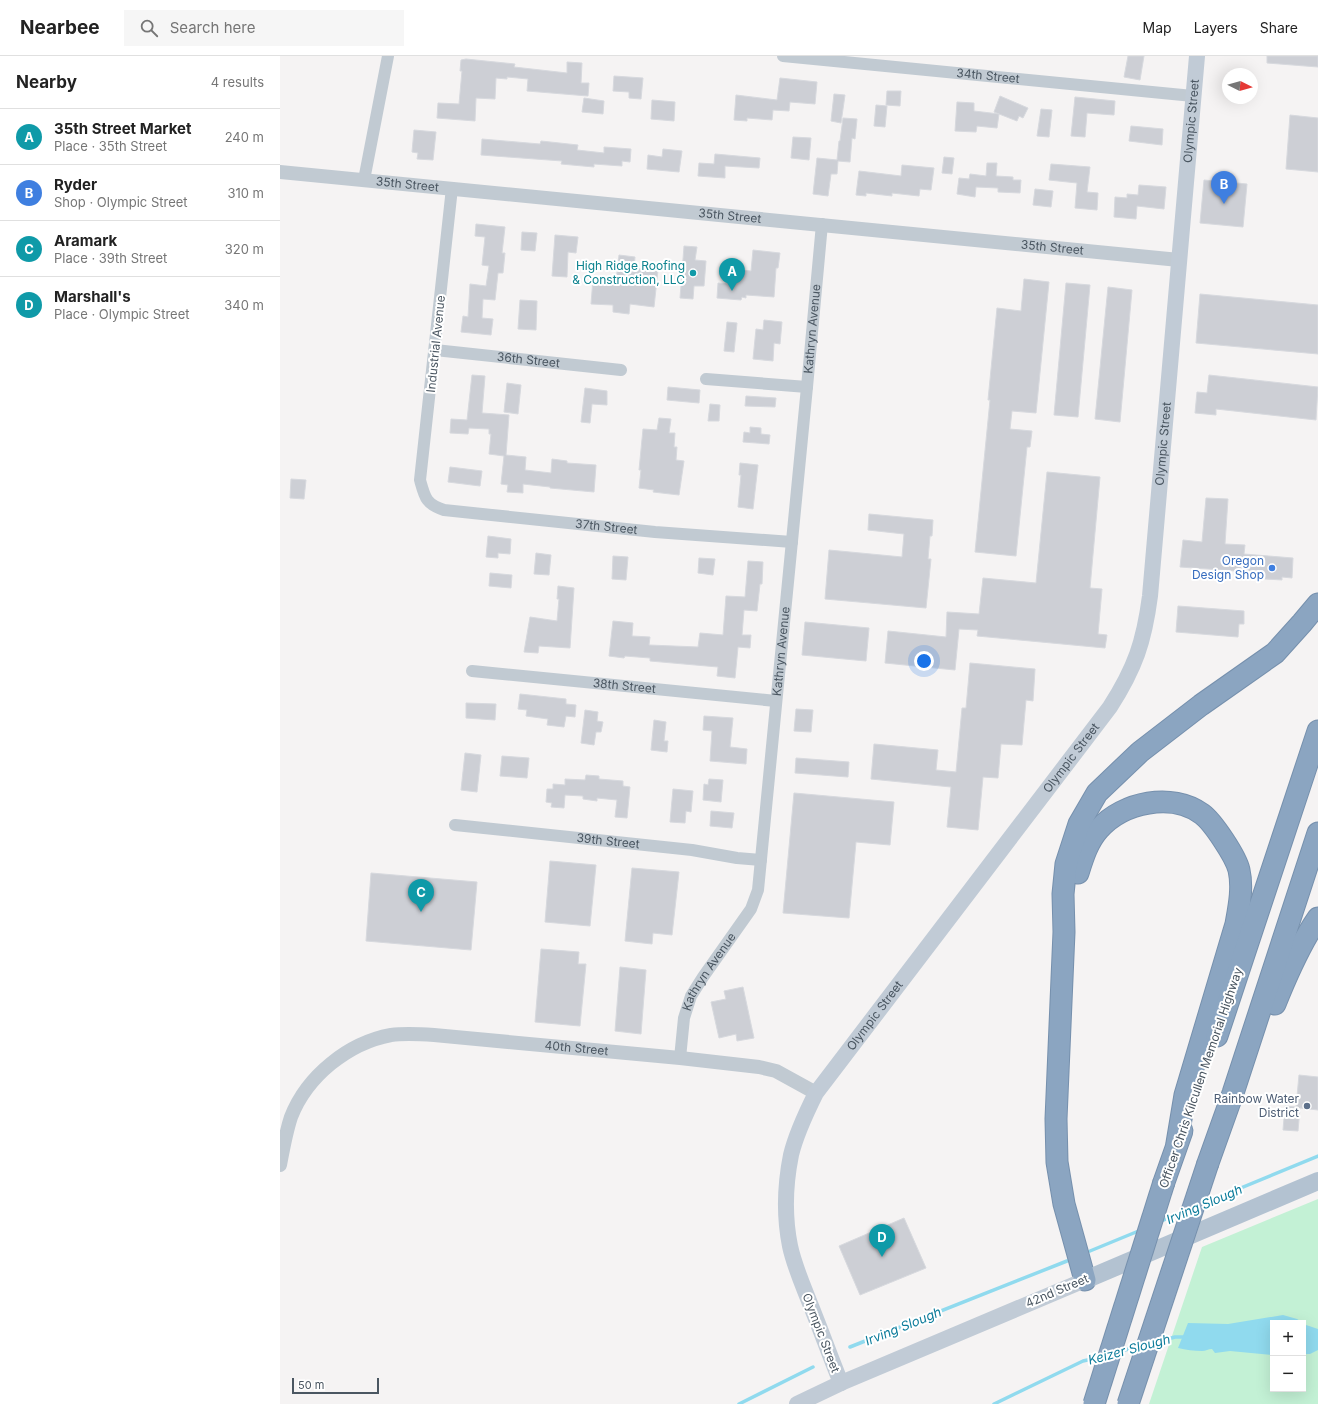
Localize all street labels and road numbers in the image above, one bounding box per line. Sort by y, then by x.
street label: 34th Street [956,65,1020,86]
street label: Olympic Street [1180,79,1202,163]
street label: 35th Street [375,173,440,195]
street label: 35th Street [698,205,762,226]
street label: 35th Street [1020,237,1085,258]
street label: Kathryn Avenue [800,283,823,374]
street label: Industrial Avenue [423,295,448,393]
street label: 36th Street [496,349,561,370]
street label: Olympic Street [1152,401,1174,486]
street label: 37th Street [574,516,638,537]
street label: Kathryn Avenue [769,606,793,697]
street label: 38th Street [592,675,657,696]
street label: Olympic Street [1039,720,1102,796]
street label: 39th Street [576,830,641,851]
street label: Kathryn Avenue [679,930,739,1013]
street label: Officer Chris Kilcullen Memorial Highway [1156,965,1246,1190]
street label: Olympic Street [843,977,906,1053]
street label: 40th Street [544,1037,609,1058]
street label: 42nd Street [1023,1271,1091,1310]
street label: Olympic Street [799,1291,843,1375]

